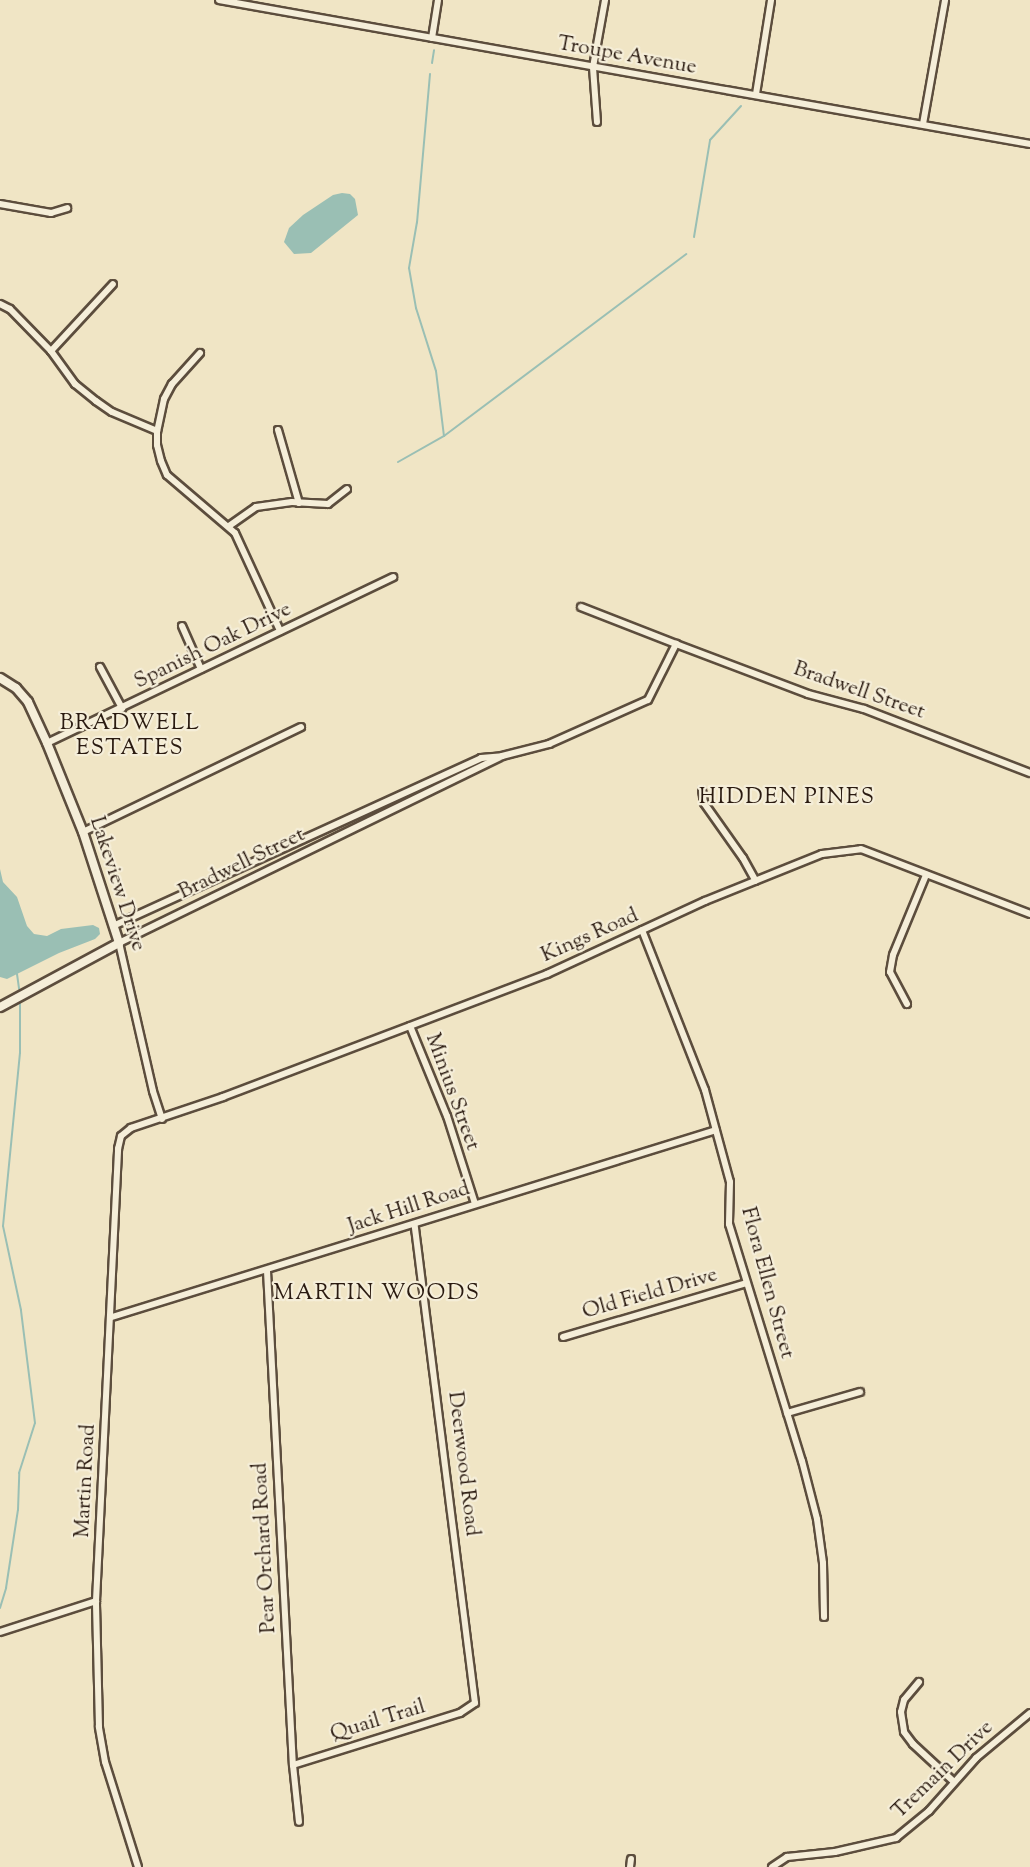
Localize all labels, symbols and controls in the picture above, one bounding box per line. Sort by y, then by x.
street label: Troupe Avenue [556,31,698,81]
street label: Spanish Oak Drive [130,597,296,695]
street label: Bradwell Street [790,657,928,725]
district label: BRADWELL ESTATES [60,711,200,762]
district label: HIDDEN PINES [699,786,875,812]
street label: Lakeview Drive [83,814,151,954]
street label: Bradwell Street [175,823,309,905]
street label: Kings Road [538,903,642,969]
street label: Minius Street [419,1030,485,1154]
street label: Jack Hill Road [345,1176,473,1240]
street label: Flora Ellen Street [735,1204,799,1362]
street label: Old Field Drive [580,1263,720,1325]
district label: MARTIN WOODS [274,1282,480,1308]
street label: Deerwood Road [442,1390,484,1538]
street label: Martin Road [70,1424,102,1538]
street label: Pear Orchard Road [248,1462,282,1634]
street label: Quail Trail [327,1695,429,1747]
street label: Tremain Drive [887,1715,999,1825]

